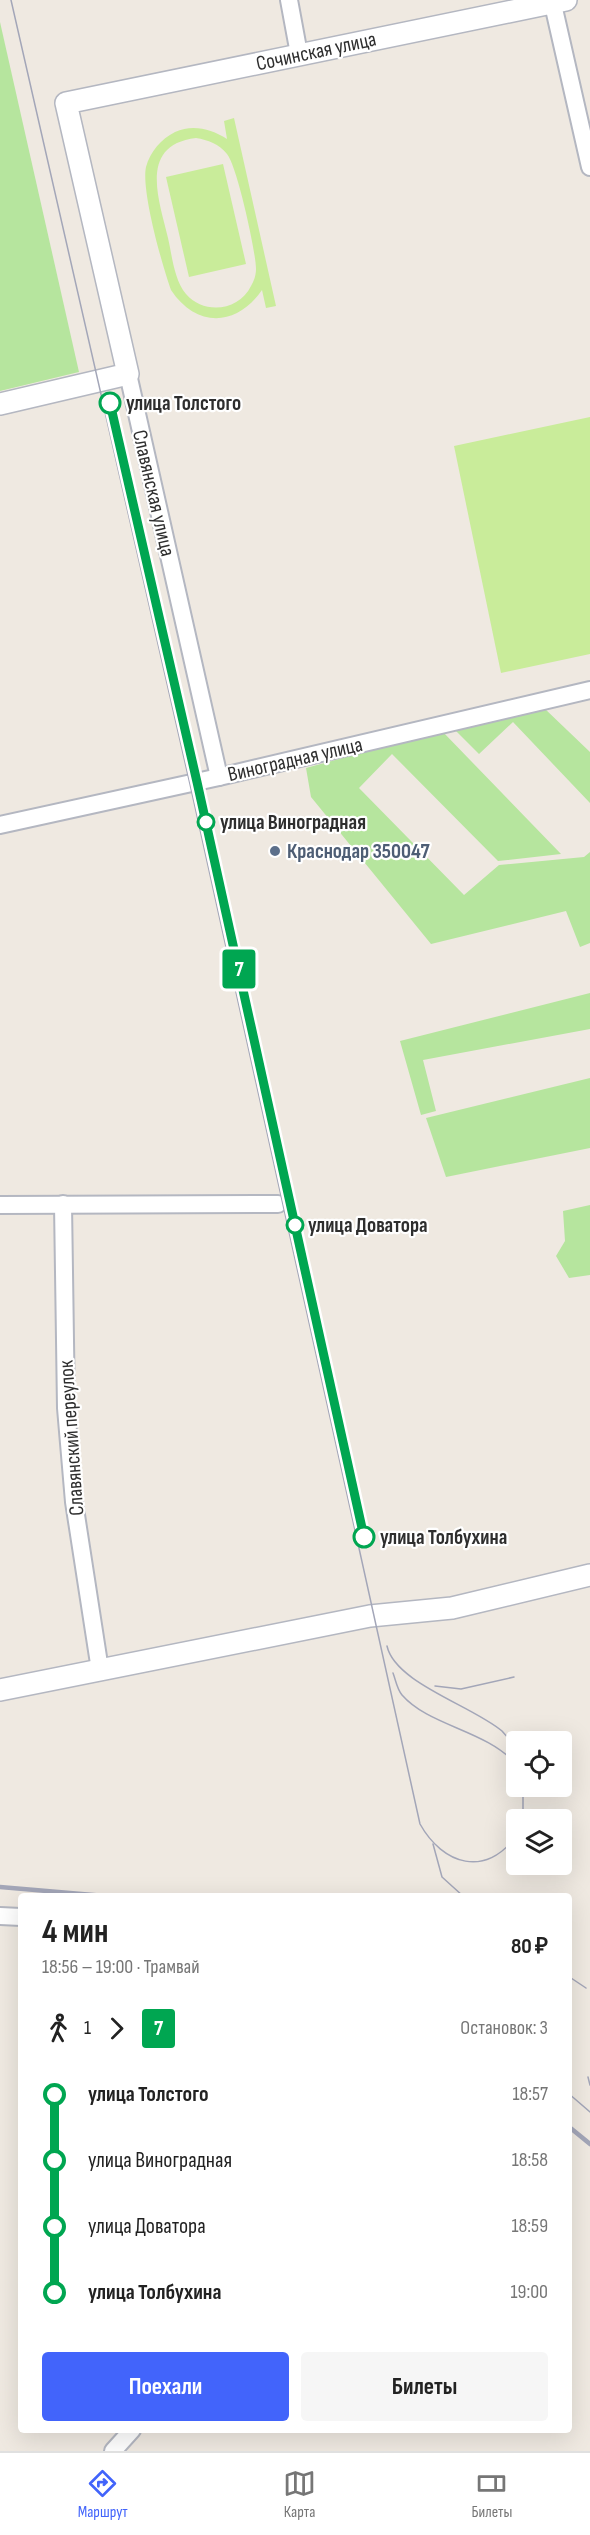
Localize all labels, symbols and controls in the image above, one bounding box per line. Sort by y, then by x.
street label: Сочинская улица [254,27,378,76]
place label: улица Толстого [126,391,241,416]
marker: улица Толстого [99,392,121,414]
street label: Славянская улица [127,427,180,559]
street label: Виноградная улица [225,732,365,787]
place label: улица Виноградная [220,810,366,835]
marker: улица Виноградная [197,813,215,831]
place label: Краснодар 350047 [287,839,430,864]
marker: Краснодар 350047 [268,844,282,858]
line badge: 7 [220,950,258,988]
text: 7 [234,957,244,982]
place label: улица Доватора [308,1213,428,1238]
marker: улица Доватора [286,1216,304,1234]
street label: Славянский переулок [54,1359,89,1517]
place label: улица Толбухина [380,1525,507,1550]
marker: улица Толбухина [353,1526,375,1548]
map controls [506,1731,572,1875]
button: locate [506,1731,572,1797]
button: layers [506,1809,572,1875]
text: 4 мин [42,1912,108,1952]
text: 80 ₽ [511,1933,548,1960]
text: 18:56 – 19:00 · Трамвай [42,1955,200,1979]
icon: walk [42,2012,75,2045]
icon: forward [100,2012,133,2045]
text: 1 [84,2016,91,2040]
text: 7 [154,2016,163,2041]
text: Остановок: 3 [460,2016,548,2040]
text: улица Толстого [88,2081,209,2108]
text: 18:57 [513,2082,548,2106]
text: улица Виноградная [88,2147,232,2174]
text: 18:58 [512,2148,548,2172]
text: улица Доватора [88,2213,206,2240]
text: 18:59 [512,2214,548,2238]
text: улица Толбухина [88,2279,221,2306]
text: 19:00 [511,2280,548,2304]
button: Поехали [42,2352,289,2421]
button: Билеты [301,2352,548,2421]
tab: Маршрут [78,2467,128,2522]
tab: Карта [283,2467,316,2522]
tab: Билеты [471,2467,512,2522]

